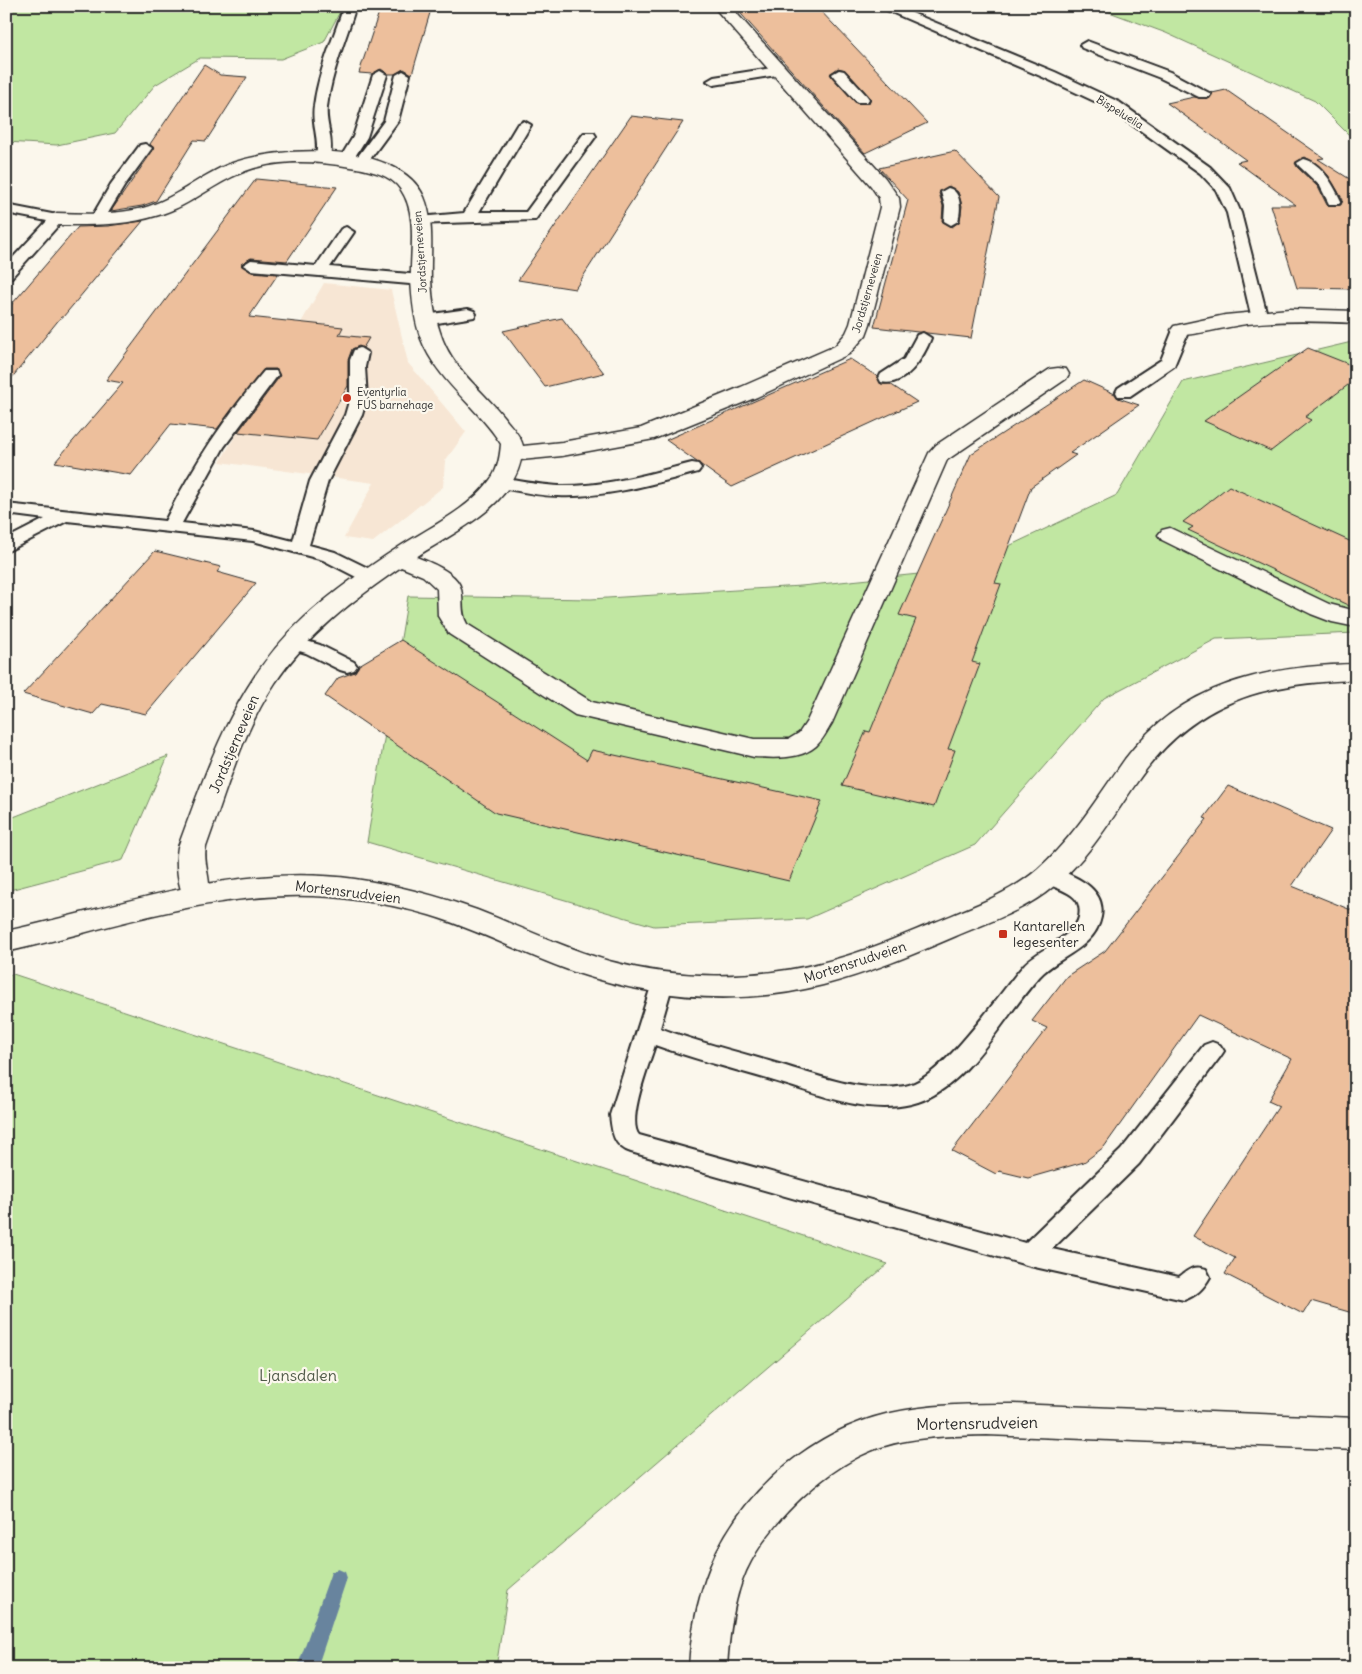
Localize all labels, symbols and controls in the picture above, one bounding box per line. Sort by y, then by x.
street label: Bispeluelia [1094,92,1146,132]
street label: Jordstjerneveien [410,210,430,294]
street label: Jordstjerneveien [849,251,885,335]
place label: Eventyrlia FUS barnehage [357,385,433,412]
marker: Eventyrlia FUS barnehage [341,392,353,404]
street label: Jordstjerneveien [205,692,263,796]
street label: Mortensrudveien [294,877,402,907]
place label: Kantarellen legesenter [1013,917,1085,951]
marker: Kantarellen legesenter [997,928,1009,940]
street label: Mortensrudveien [802,937,908,987]
park label: Ljansdalen [259,1365,337,1385]
street label: Mortensrudveien [916,1412,1038,1434]

